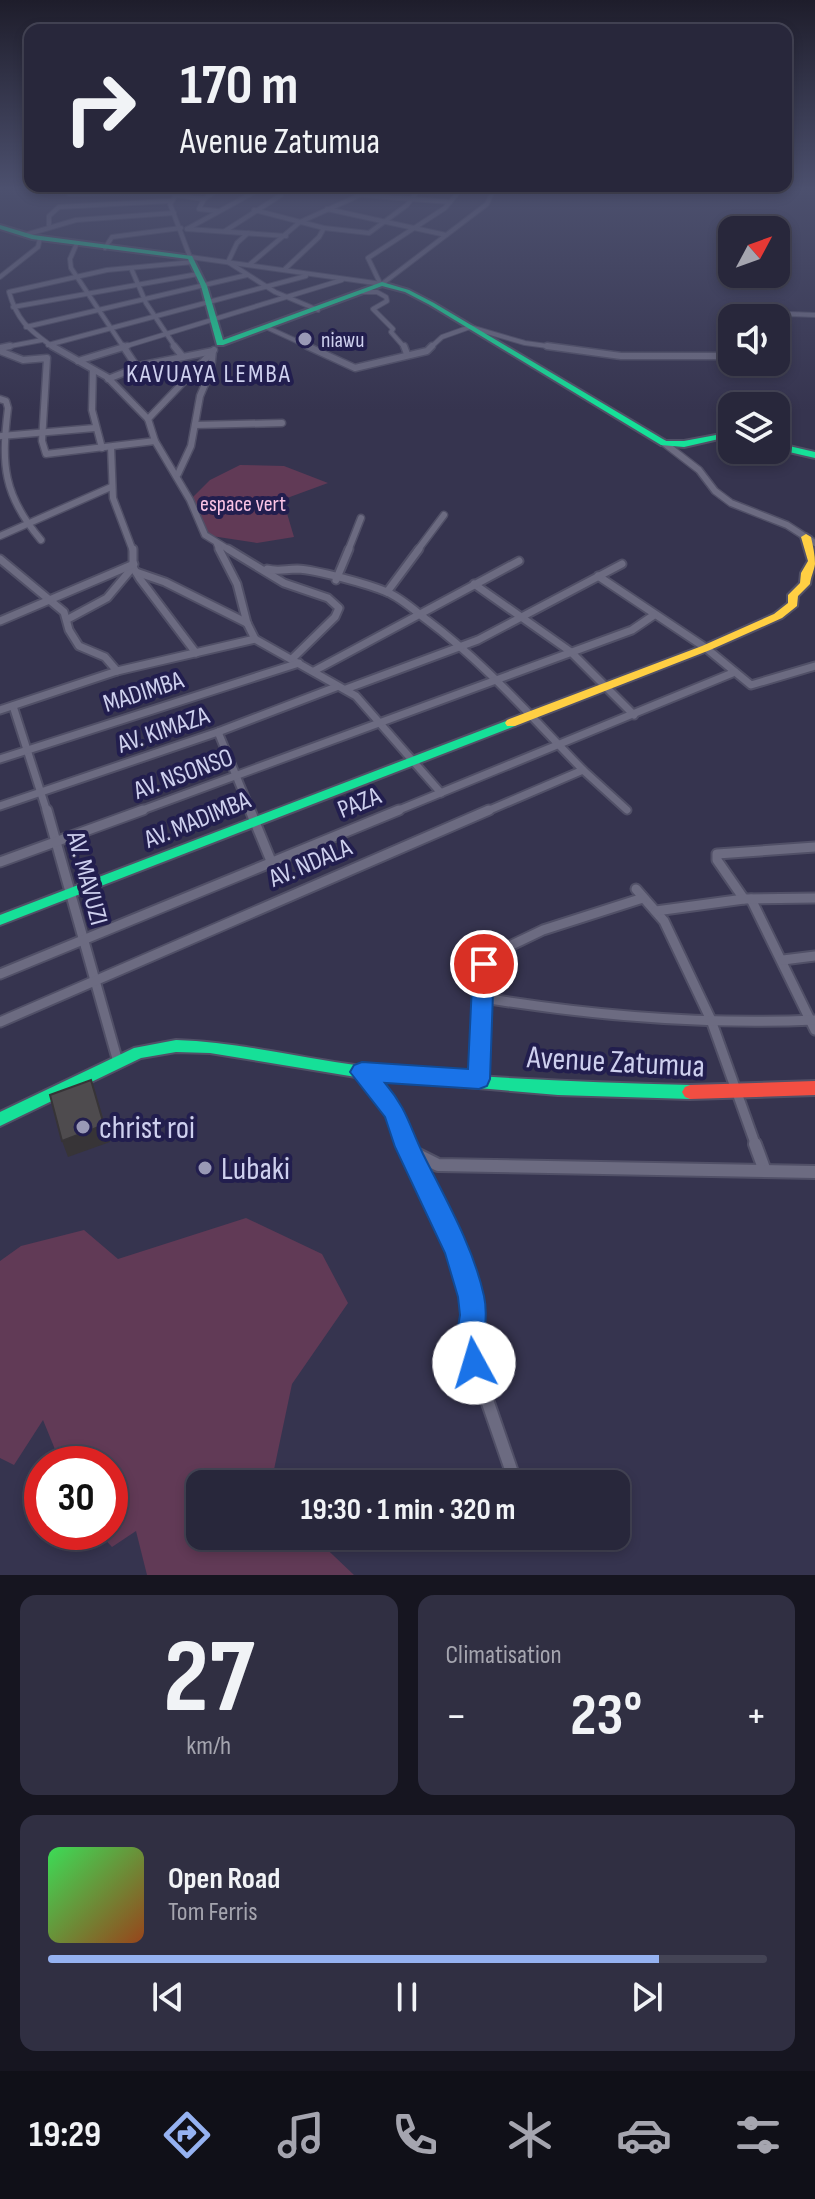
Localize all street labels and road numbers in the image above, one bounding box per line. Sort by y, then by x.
street label: MADIMBA [99,665,188,720]
street label: AV. KIMAZA [113,700,214,761]
street label: AV. NSONSO [129,742,237,807]
street label: PAZA [333,780,386,826]
street label: AV. MADIMBA [139,785,256,856]
street label: AV. MAVUZI [59,827,114,929]
street label: AV. NDALA [264,832,357,895]
street label: Avenue Zatumua [525,1038,706,1087]

